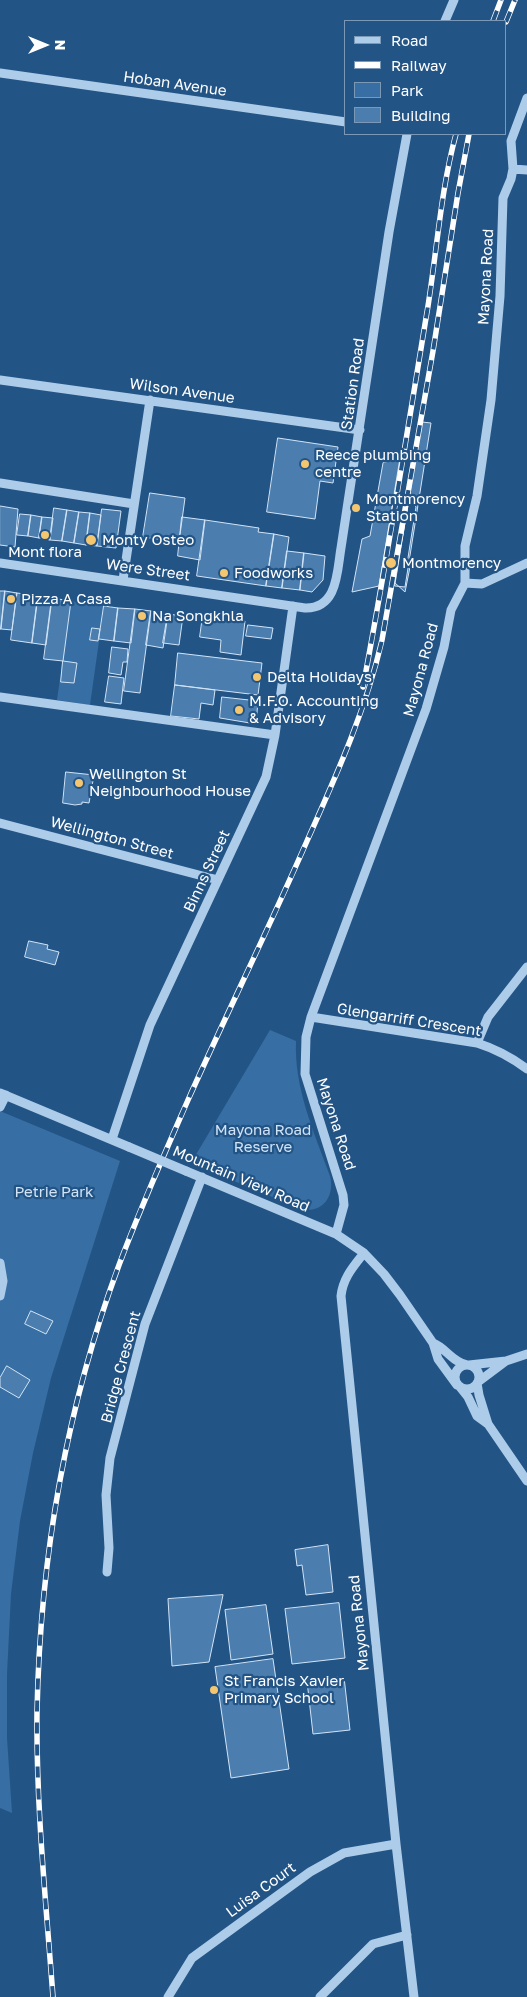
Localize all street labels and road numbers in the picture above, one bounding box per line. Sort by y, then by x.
street label: Hoban Avenue [122,68,228,100]
street label: Mayona Road [474,228,498,326]
street label: Station Road [338,337,368,431]
street label: Wilson Avenue [128,375,236,407]
street label: Were Street [105,555,191,585]
street label: Mayona Road [400,621,442,719]
street label: Wellington Street [48,813,176,863]
street label: Binns Street [180,827,234,915]
street label: Glengarriff Crescent [336,1000,482,1040]
street label: Mayona Road [313,1075,359,1173]
street label: Mountain View Road [170,1142,312,1216]
street label: Bridge Crescent [97,1309,145,1425]
street label: Mayona Road [345,1574,373,1672]
street label: Luisa Court [223,1859,299,1921]

